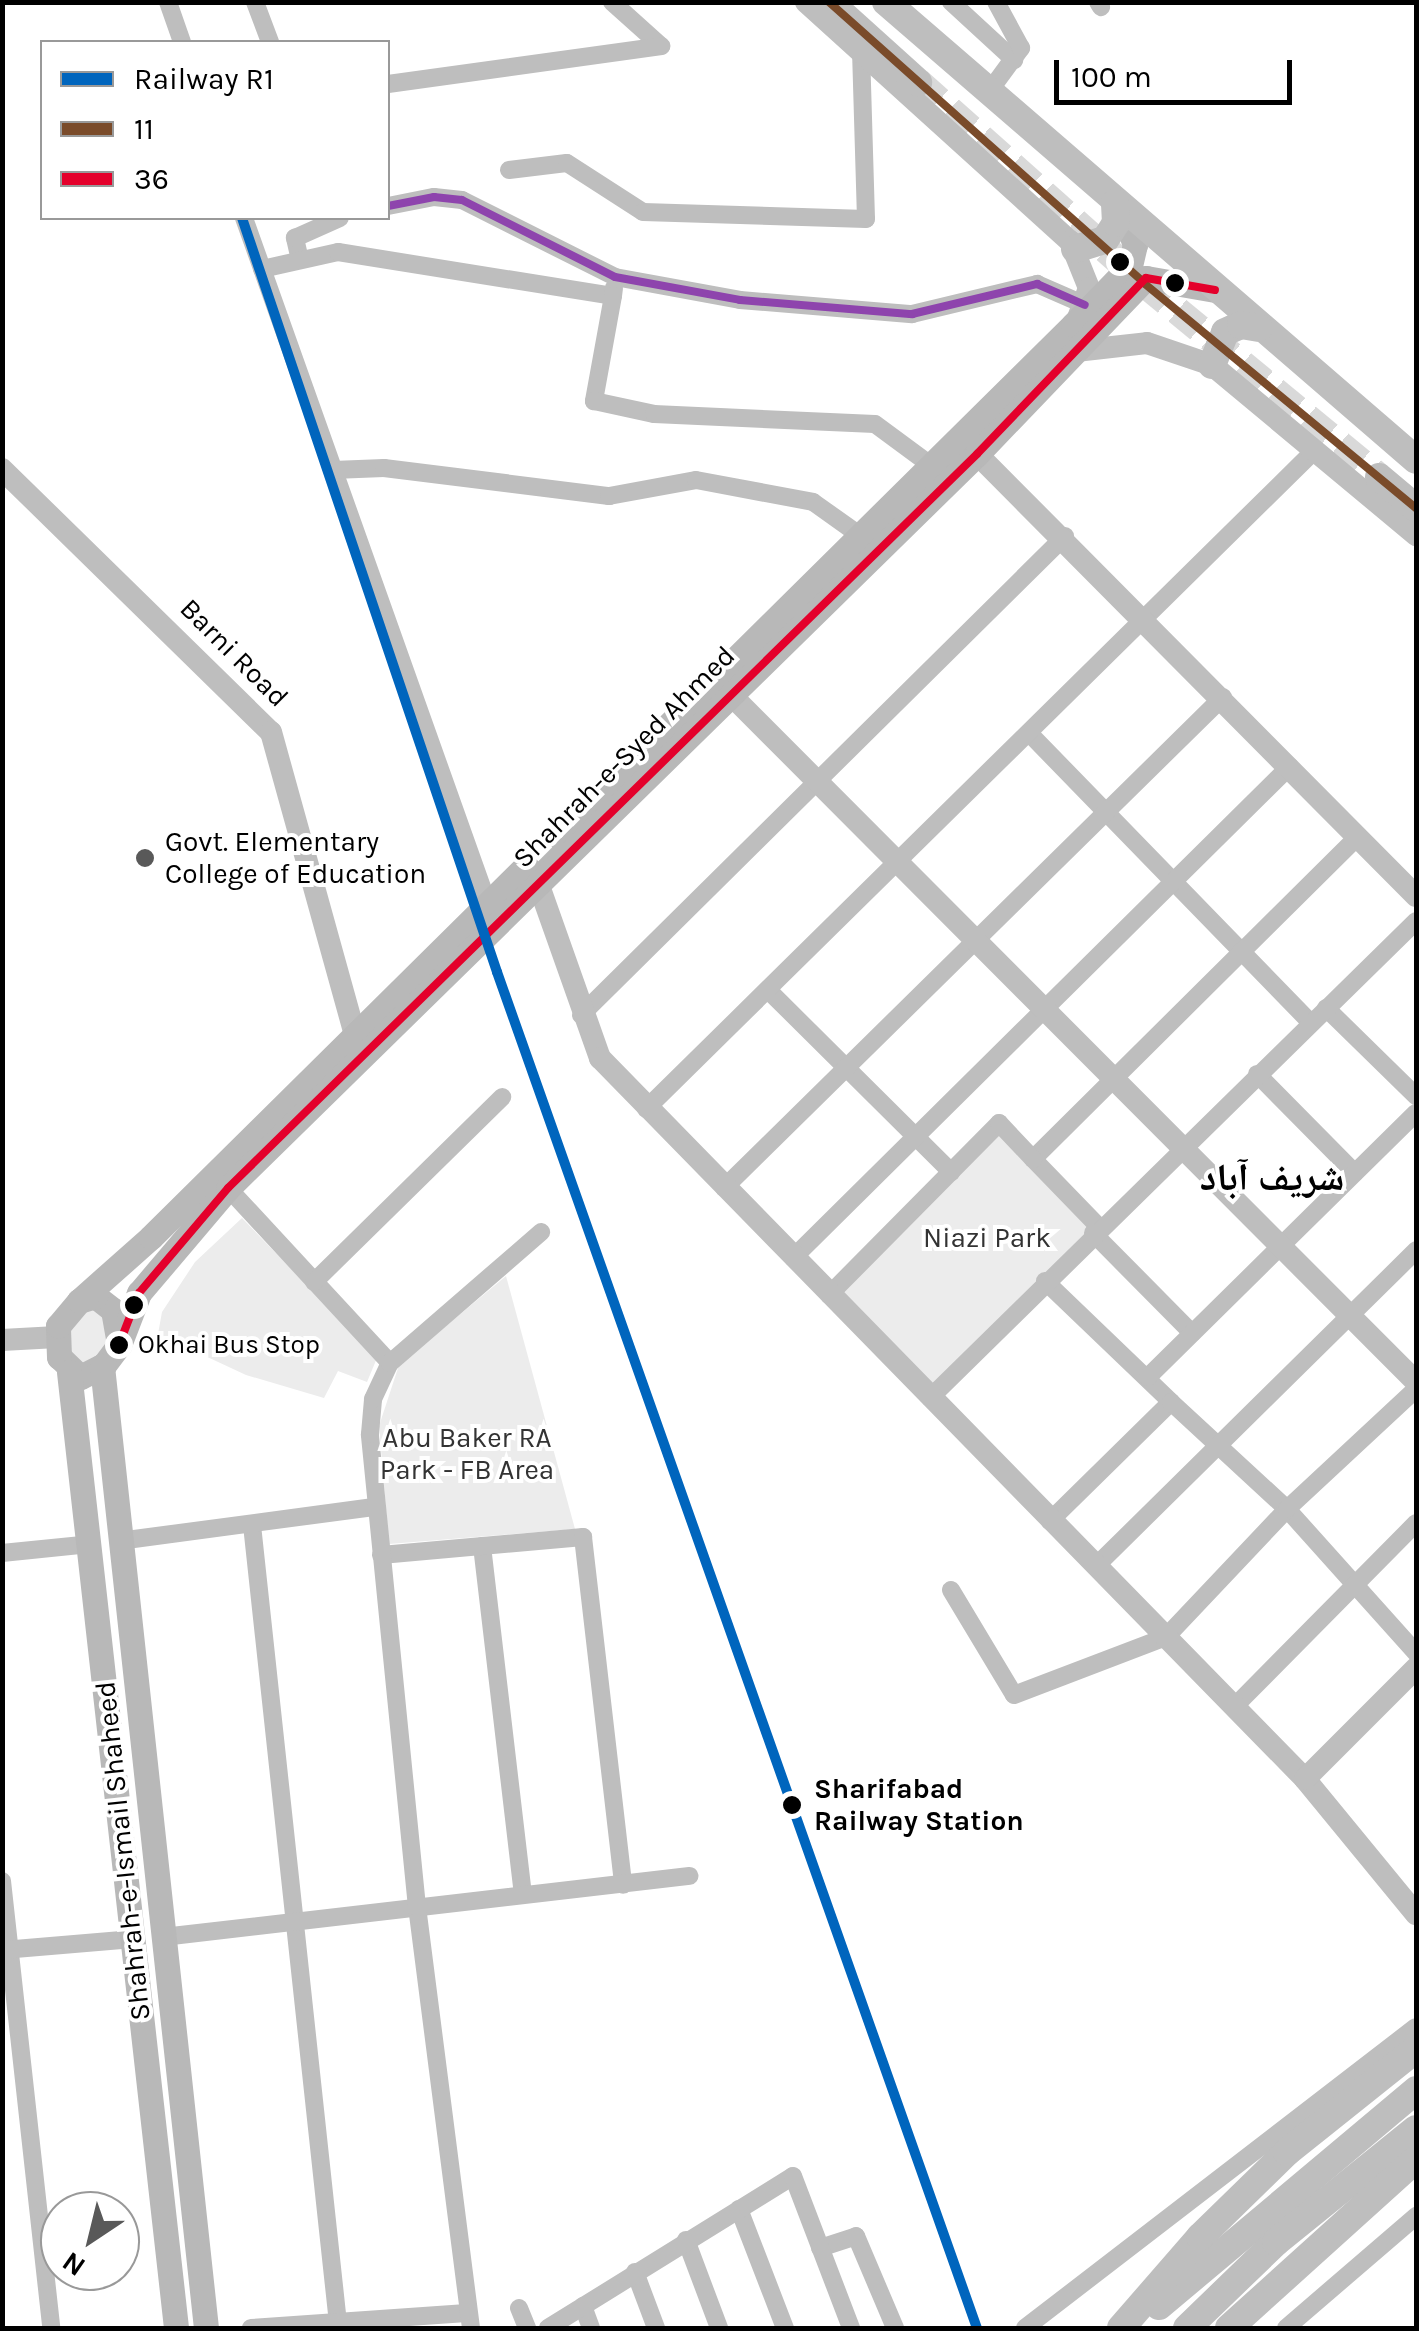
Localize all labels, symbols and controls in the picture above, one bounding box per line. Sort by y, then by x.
legend [40,40,390,220]
scale bar [1059,40,1296,102]
text: 100 m [1071,59,1152,95]
text: Railway R1 [134,61,274,97]
text: 11 [134,111,154,147]
text: 36 [134,161,169,197]
unlabelled marker [1110,252,1130,272]
unlabelled marker [1165,273,1185,293]
street label: Barni Road [173,592,295,714]
street label: Shahrah-e-Syed Ahmed [506,639,742,875]
place label: Govt. Elementary College of Education [165,825,426,891]
marker: Govt. Elementary College of Education [134,847,156,869]
district label: شريف آباد [1200,1155,1344,1201]
park label: Niazi Park [923,1221,1051,1255]
unlabelled marker [124,1295,144,1315]
place label: Okhai Bus Stop [138,1329,320,1361]
marker: Okhai Bus Stop [109,1335,129,1355]
park label: Abu Baker RA Park - FB Area [380,1421,554,1487]
street label: Shahrah-e-Ismail Shaheed [88,1680,158,2022]
place label: Sharifabad Railway Station [814,1772,1024,1838]
marker: Sharifabad Railway Station [779,1792,805,1818]
north arrow [40,2191,140,2291]
text: N [56,2245,91,2284]

